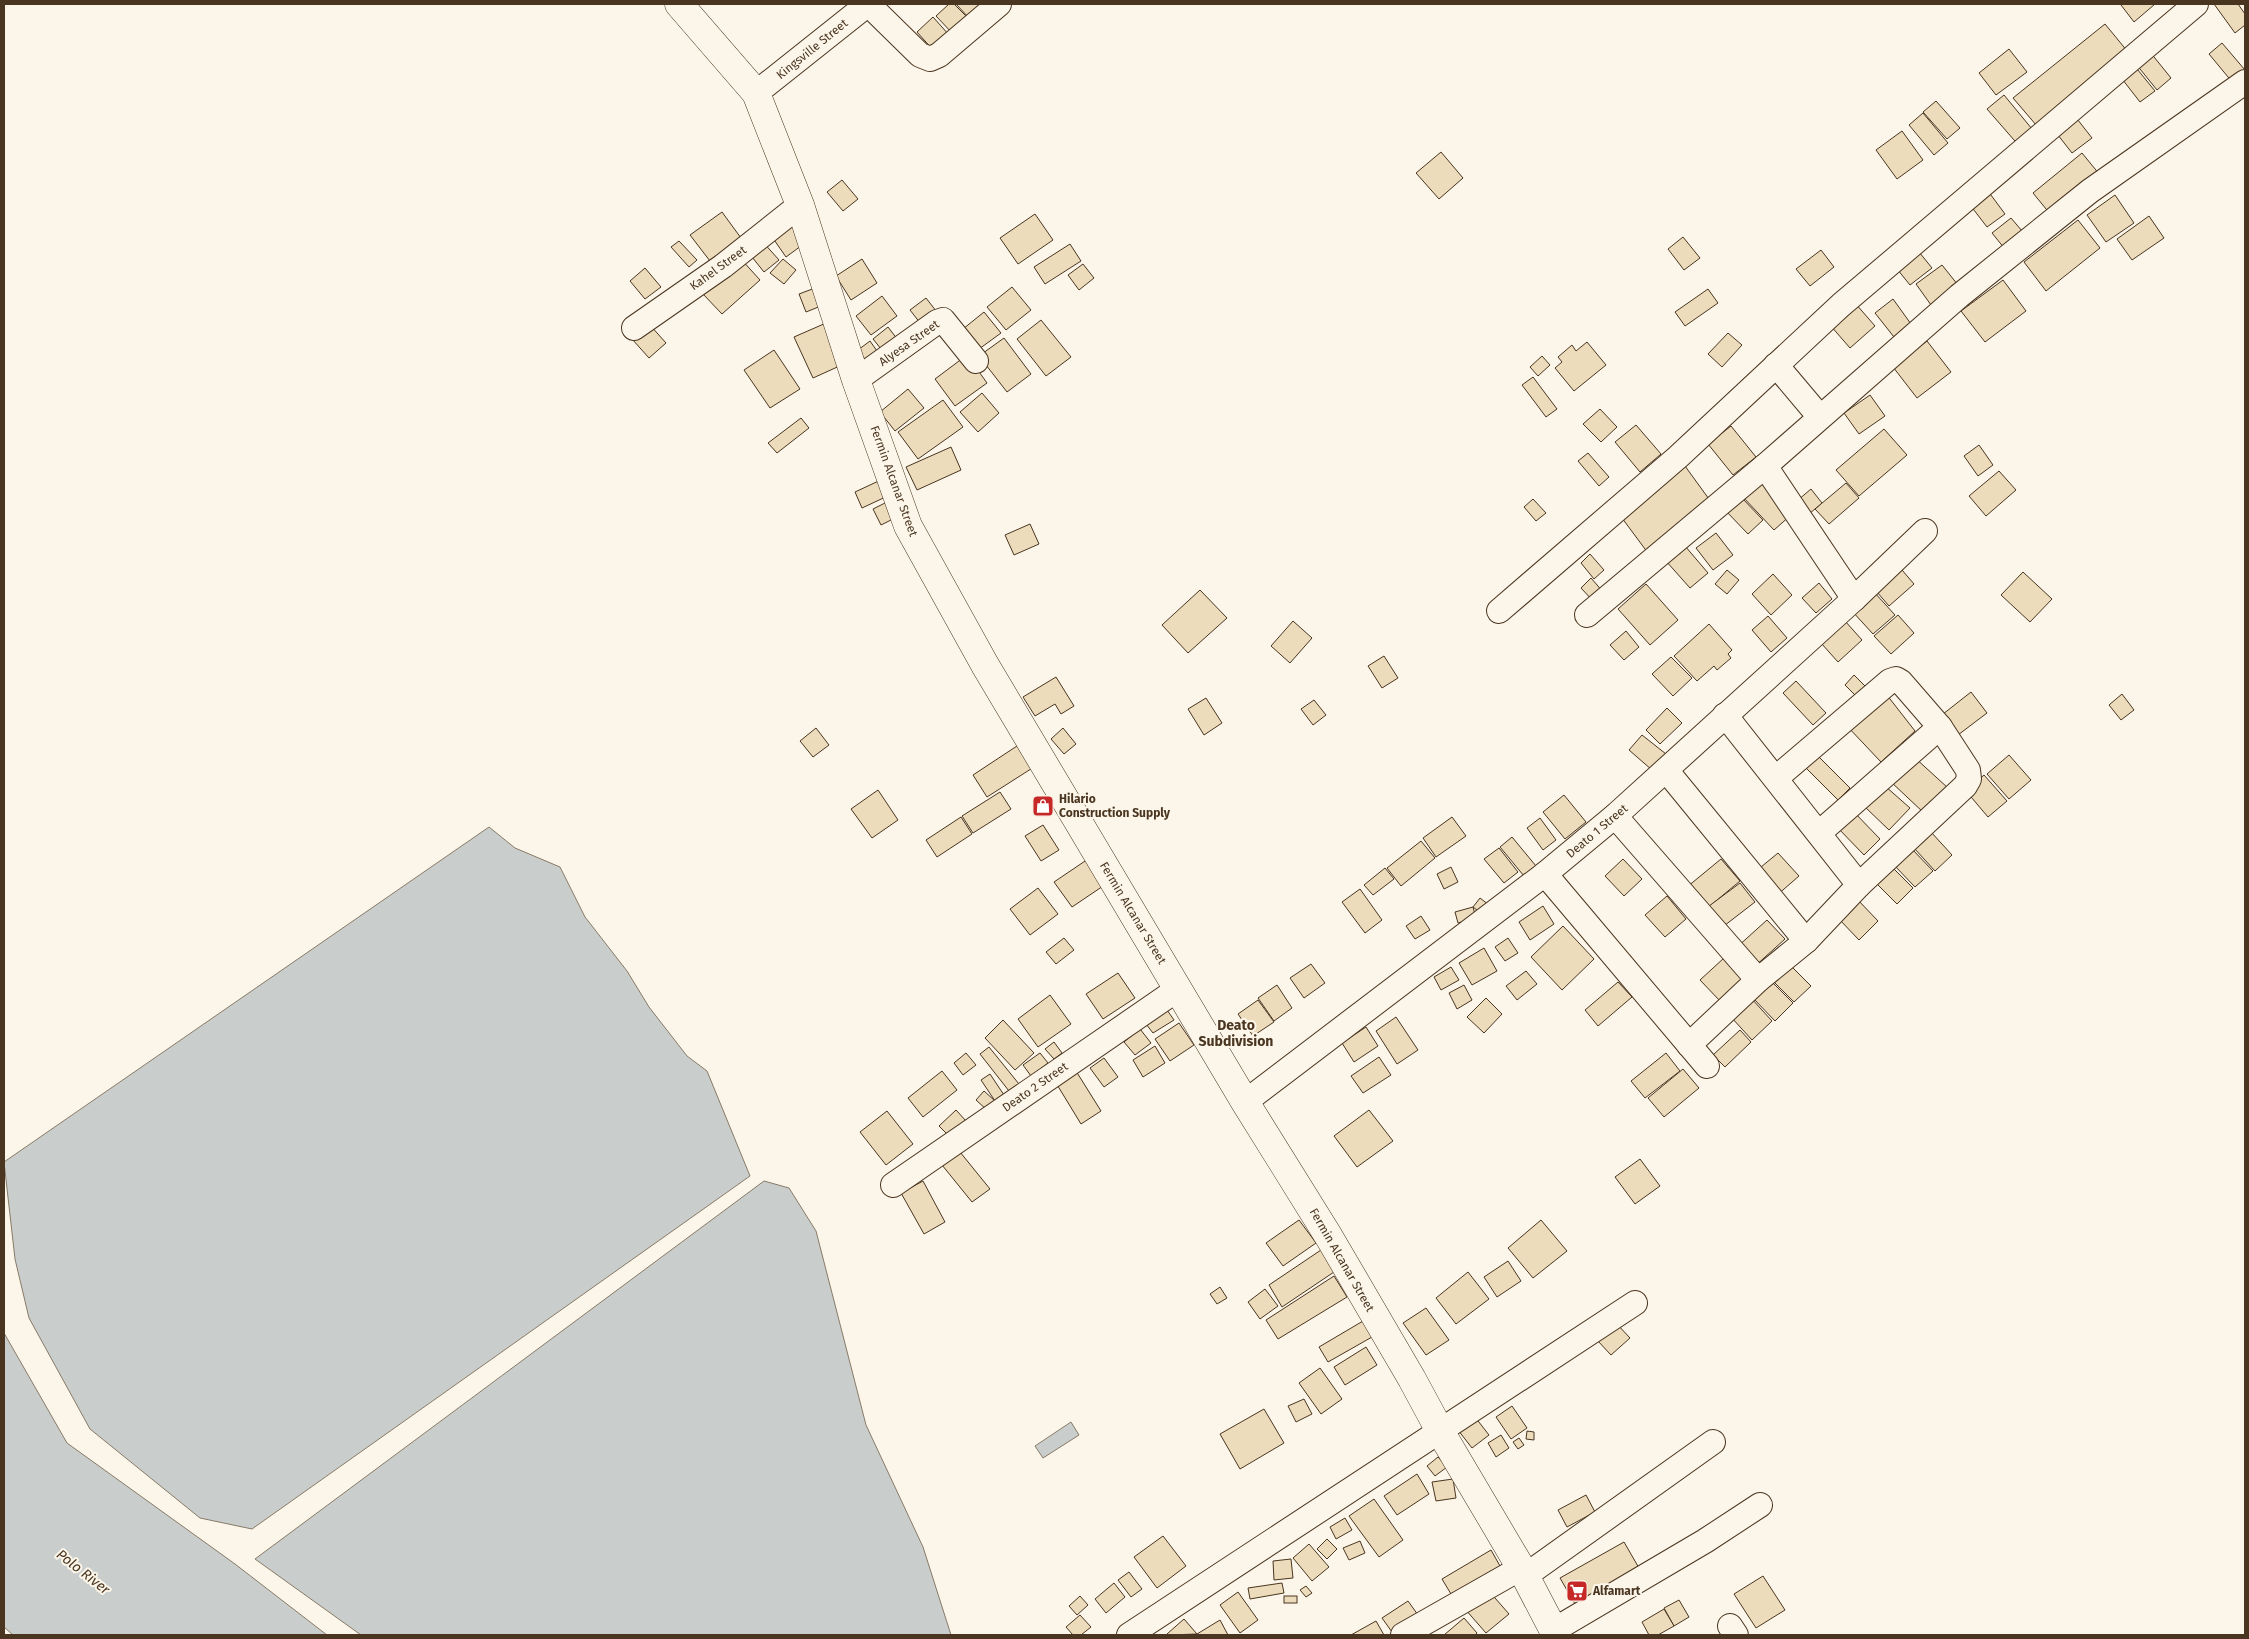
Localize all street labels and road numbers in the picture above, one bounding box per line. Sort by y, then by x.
street label: Kingsville Street [774,16,851,82]
street label: Kahel Street [687,242,749,293]
street label: Alyesa Street [876,317,942,369]
street label: Fermin Alcanar Street [867,424,921,539]
street label: Deato 1 Street [1563,801,1631,861]
street label: Fermin Alcanar Street [1097,859,1169,967]
street label: Deato 2 Street [1000,1059,1071,1115]
street label: Fermin Alcanar Street [1307,1206,1378,1315]

